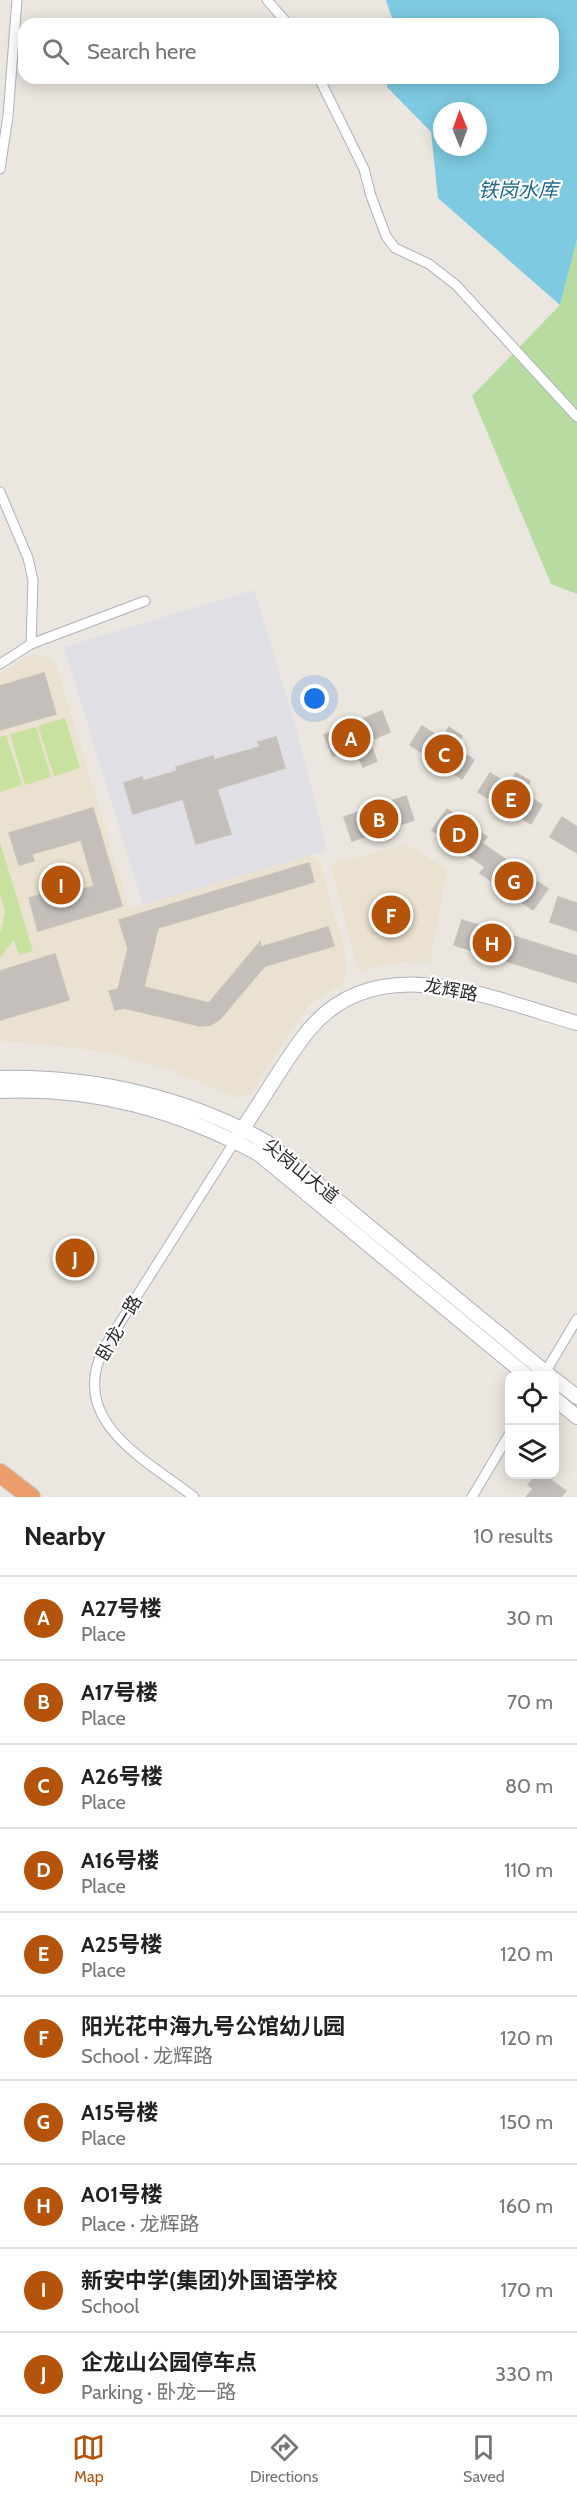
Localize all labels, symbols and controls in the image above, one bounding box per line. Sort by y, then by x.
search box [18,18,559,84]
icon: search [39,35,72,68]
text: Search here [87,38,196,65]
north arrow [433,102,487,156]
water label: 铁岗水库 [478,178,561,202]
your location [300,684,329,713]
pin: A [332,716,370,760]
pin: C [424,732,464,777]
pin: E [492,776,530,822]
pin: B [360,796,398,842]
pin: D [440,812,478,856]
pin: G [494,858,534,904]
pin: I [42,862,80,908]
pin: F [372,892,410,938]
pin: H [472,920,512,966]
street label: 龙辉路 [422,974,480,1006]
street label: 尖岗山大道 [259,1134,343,1208]
pin: J [56,1236,94,1280]
street label: 卧龙一路 [91,1291,147,1365]
map controls [505,1371,559,1479]
button: locate [505,1371,559,1425]
button: layers [505,1425,559,1479]
text: Nearby [24,1520,105,1552]
text: 10 results [473,1524,553,1548]
text: A27号楼 [81,1595,162,1622]
text: A [37,1606,50,1630]
text: 30 m [506,1606,553,1630]
text: Place [81,1622,126,1646]
text: A17号楼 [81,1679,158,1706]
text: B [37,1690,50,1714]
text: 70 m [507,1690,553,1714]
text: Place [81,1706,126,1730]
text: A26号楼 [81,1763,163,1790]
text: C [37,1774,50,1798]
text: 80 m [505,1774,553,1798]
text: Place [81,1790,126,1814]
text: A16号楼 [81,1847,159,1874]
text: D [36,1858,51,1882]
text: 110 m [504,1858,553,1882]
text: Place [81,1874,126,1898]
text: A25号楼 [81,1931,162,1958]
text: E [38,1942,49,1966]
text: 120 m [500,1942,553,1966]
text: Place [81,1958,126,1982]
text: 阳光花中海九号公馆幼儿园 [81,2013,345,2040]
text: F [38,2026,49,2050]
text: 120 m [500,2026,553,2050]
text: School · 龙辉路 [81,2044,213,2068]
text: A15号楼 [81,2099,158,2126]
text: G [37,2110,50,2134]
text: 150 m [500,2110,553,2134]
text: Place [81,2126,126,2150]
text: A01号楼 [81,2181,162,2208]
text: H [36,2194,51,2218]
text: 160 m [499,2194,553,2218]
text: Place · 龙辉路 [81,2212,200,2236]
text: 新安中学(集团)外国语学校 [81,2267,337,2294]
text: I [41,2278,46,2302]
text: 170 m [501,2278,553,2302]
text: School [81,2294,139,2318]
text: 企龙山公园停车点 [81,2349,257,2376]
text: J [41,2362,46,2386]
text: 330 m [495,2362,553,2386]
text: Parking · 卧龙一路 [81,2380,236,2404]
tab: Map [72,2431,105,2486]
tab: Directions [250,2431,318,2486]
tab: Saved [463,2431,505,2486]

